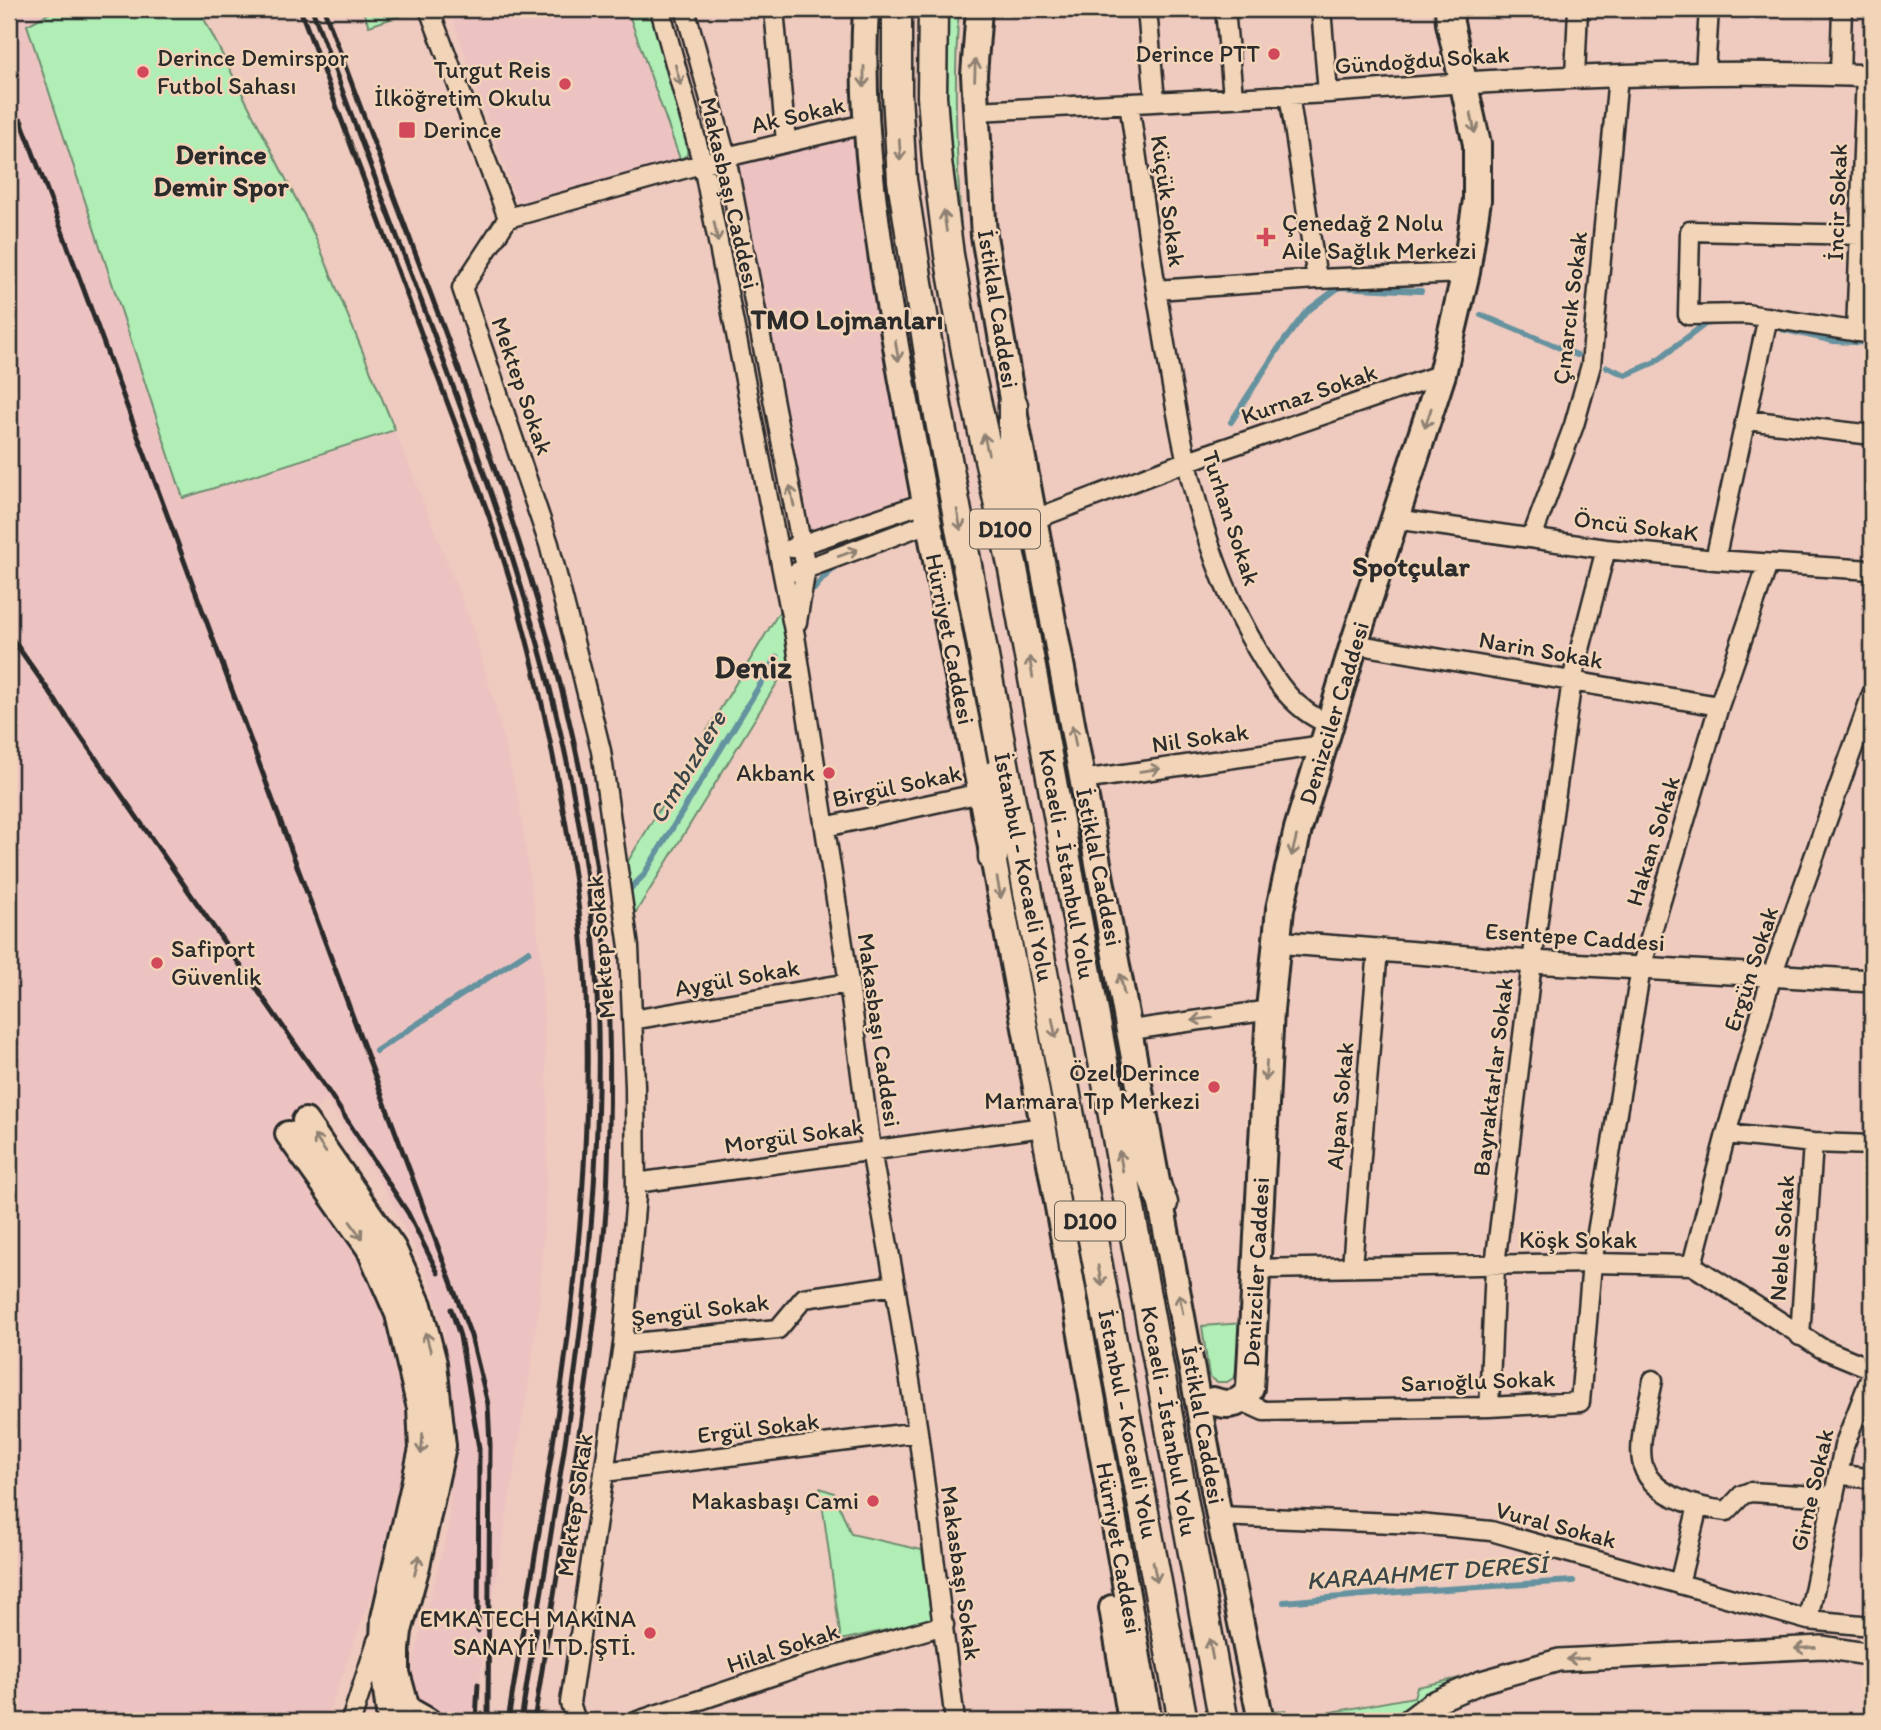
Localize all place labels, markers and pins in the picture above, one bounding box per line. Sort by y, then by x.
place label: Derince PTT [1135,39,1261,68]
place label: Derince Demirspor Futbol Sahası [157,43,348,100]
marker: Derince PTT [1266,46,1282,62]
place label: Turgut Reis İlköğretim Okulu [374,55,551,112]
marker: Derince Demirspor Futbol Sahası [135,64,151,80]
marker: Turgut Reis İlköğretim Okulu [557,76,573,92]
place label: Derince [423,115,502,144]
marker: Derince [397,120,417,140]
place label: Çenedağ 2 Nolu Aile Sağlık Merkezi [1282,208,1477,265]
marker: Çenedağ 2 Nolu Aile Sağlık Merkezi [1256,227,1276,247]
place label: Akbank [736,758,816,787]
marker: Akbank [821,765,837,781]
place label: Safiport Güvenlik [171,934,262,991]
marker: Safiport Güvenlik [149,955,165,971]
place label: Özel Derince Marmara Tıp Merkezi [984,1058,1200,1115]
marker: Özel Derince Marmara Tıp Merkezi [1206,1079,1222,1095]
place label: Makasbaşı Cami [691,1486,859,1515]
marker: Makasbaşı Cami [865,1493,881,1509]
place label: EMKATECH MAKİNA SANAYİ LTD. ŞTİ. [419,1604,636,1661]
marker: EMKATECH MAKİNA SANAYİ LTD. ŞTİ. [642,1625,658,1641]

